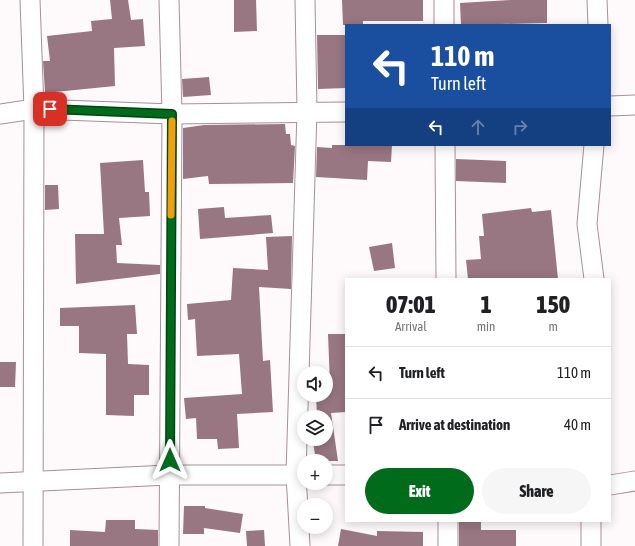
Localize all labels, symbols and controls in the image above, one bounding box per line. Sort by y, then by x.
icon: left [365,40,417,92]
text: 110 m [431,40,494,72]
text: Turn left [431,73,486,94]
pin [33,92,67,126]
icon: arrive [39,98,61,120]
icon: left [425,116,447,138]
icon: ahead [467,116,489,138]
icon: right [509,116,531,138]
text: 07:01 [386,291,436,318]
text: 1 [480,291,492,318]
text: 150 [536,291,570,318]
text: Arrival [395,319,427,334]
text: min [477,319,495,334]
text: m [548,319,558,334]
icon: left [365,362,387,384]
text: Turn left [399,364,445,381]
text: 110 m [557,364,591,381]
map controls [297,366,333,534]
button: sound [297,366,333,402]
button: layers [297,410,333,446]
icon: arrive [365,414,387,436]
text: Arrive at destination [399,416,510,433]
text: 40 m [564,416,591,433]
position arrow [149,439,191,481]
button: + [297,454,333,490]
button: Exit [365,468,474,514]
button: Share [482,468,591,514]
button: − [297,498,333,534]

